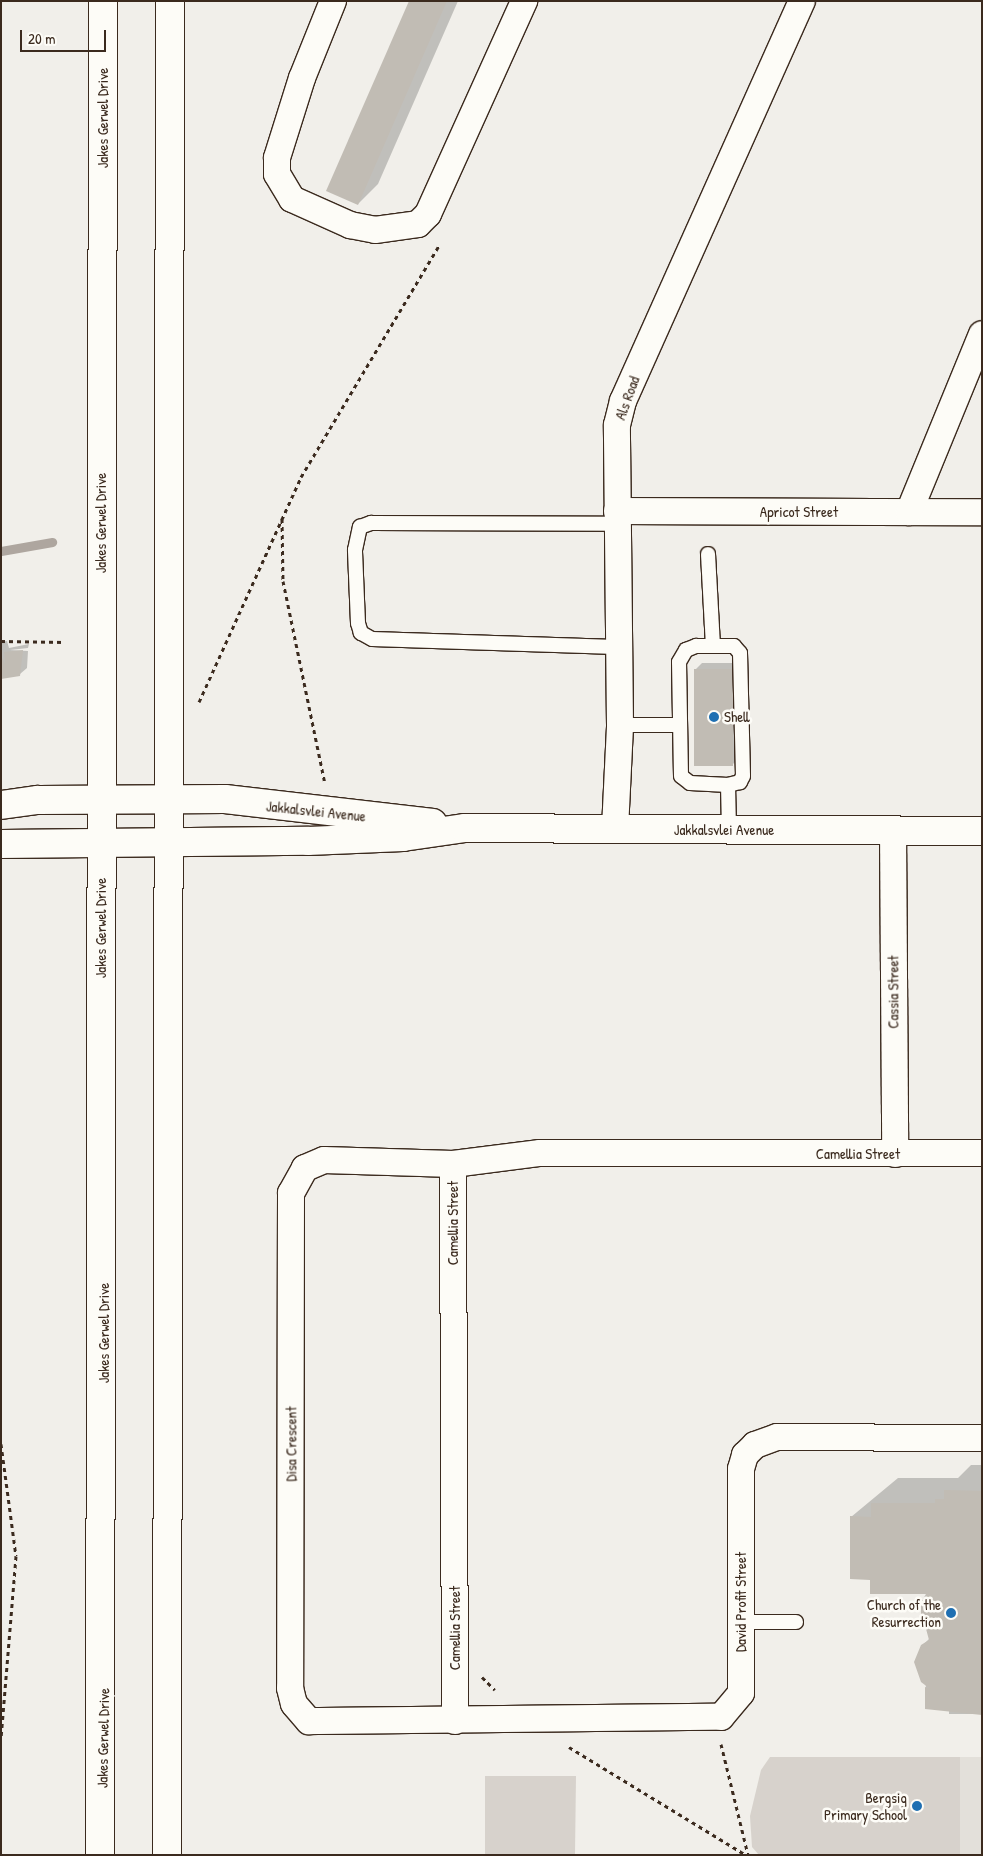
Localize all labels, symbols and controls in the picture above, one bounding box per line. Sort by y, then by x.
scale bar [22,20,109,52]
text: 20 m [28,28,55,49]
street label: Jakes Gerwel Drive [94,68,112,168]
street label: Als Road [611,374,643,422]
street label: Jakes Gerwel Drive [92,473,110,573]
street label: Apricot Street [760,503,838,521]
place label: Shell [724,708,750,726]
marker: Shell [708,711,720,723]
street label: Jakkalsvlei Avenue [265,797,367,825]
street label: Jakkalsvlei Avenue [674,821,774,839]
street label: Jakes Gerwel Drive [92,878,110,978]
street label: Cassia Street [884,955,902,1029]
street label: Camellia Street [816,1145,900,1163]
street label: Camellia Street [444,1181,462,1265]
street label: Jakes Gerwel Drive [95,1283,113,1383]
street label: Disa Crescent [282,1406,300,1482]
street label: David Profit Street [732,1552,750,1652]
street label: Camellia Street [446,1586,464,1670]
place label: Church of the Resurrection [867,1595,941,1630]
marker: Church of the Resurrection [945,1607,957,1619]
street label: Jakes Gerwel Drive [93,1688,113,1788]
place label: Bergsig Primary School [824,1788,907,1823]
marker: Bergsig Primary School [911,1800,923,1812]

